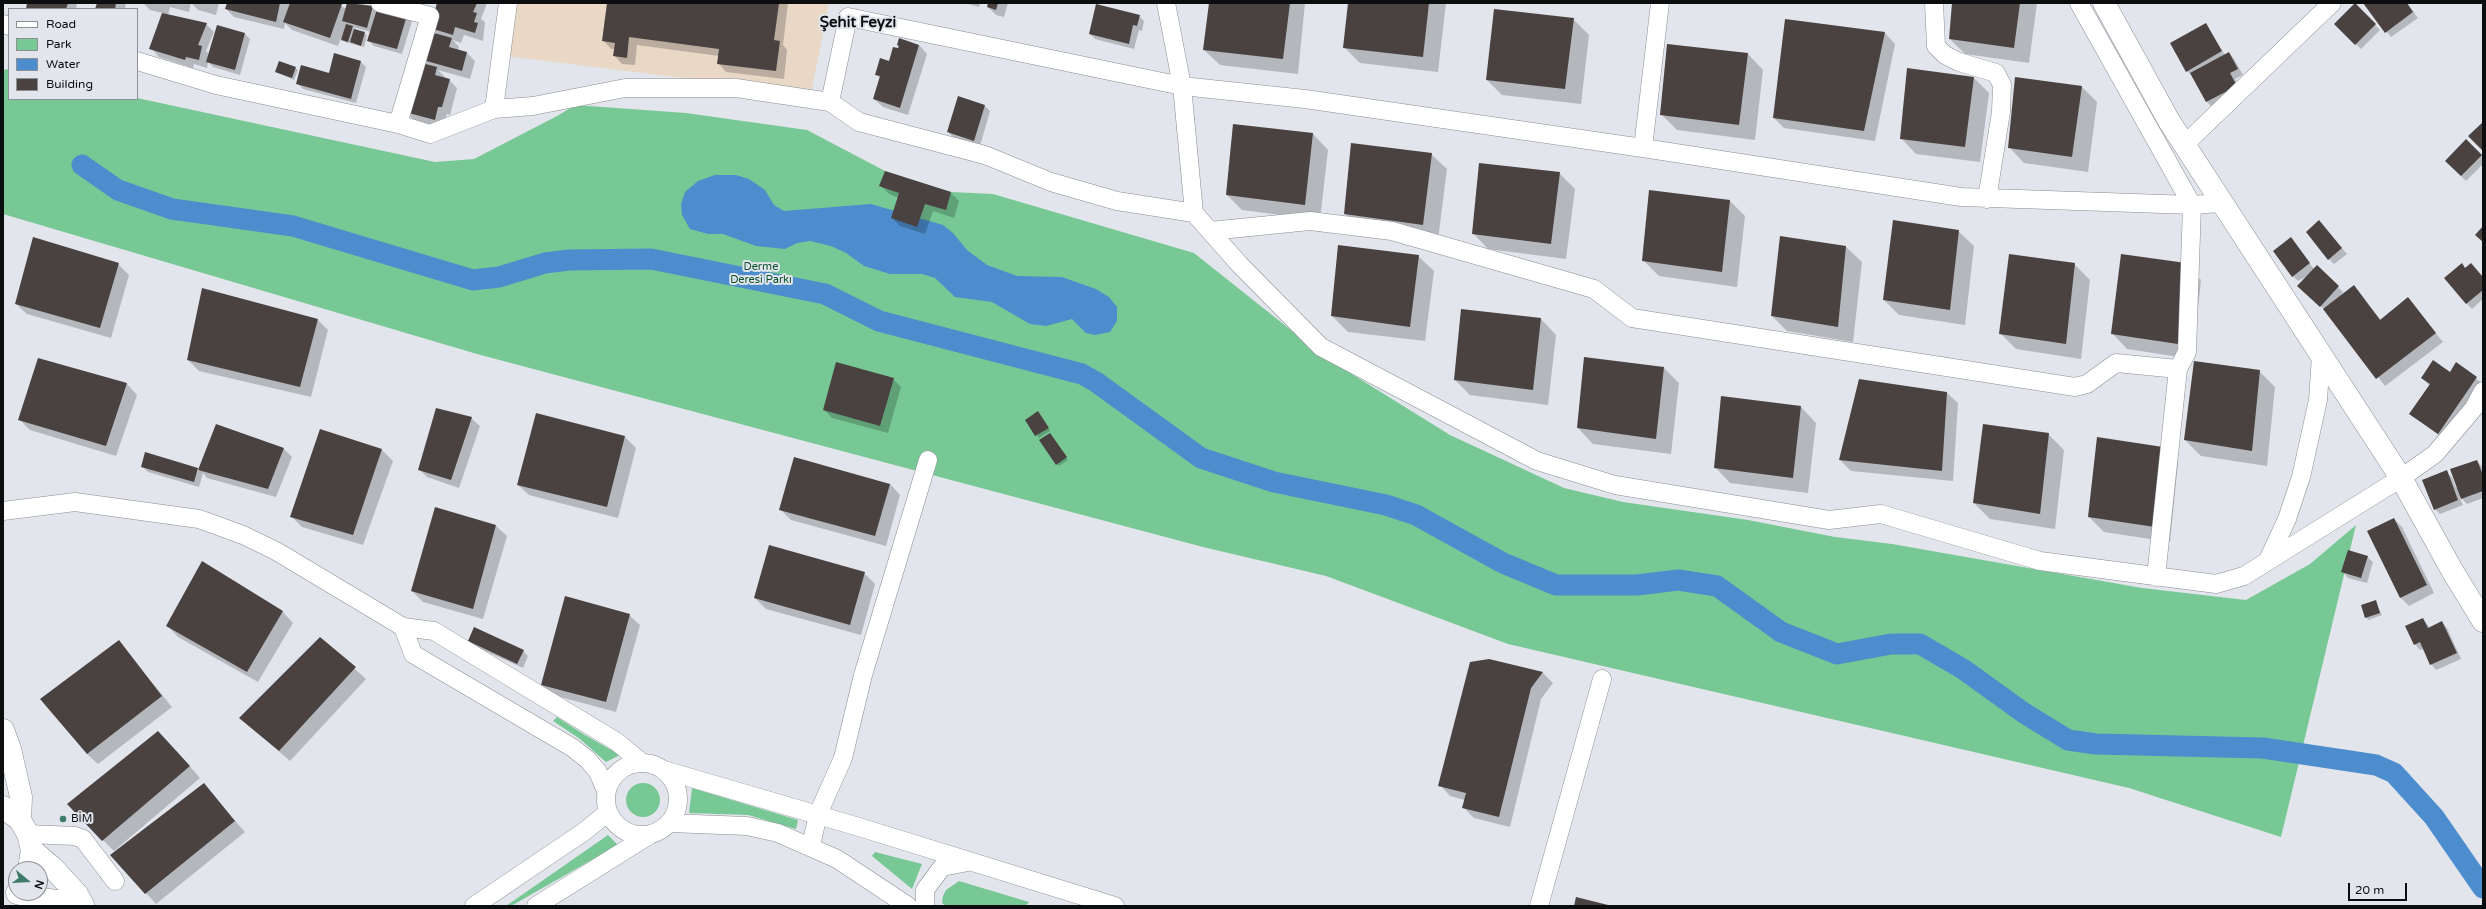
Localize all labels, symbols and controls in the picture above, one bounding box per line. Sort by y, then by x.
legend [8,8,138,100]
district label: Şehit Feyzi [820,14,896,32]
text: Road [46,17,76,31]
text: Park [46,37,72,51]
text: Water [46,57,80,71]
text: Building [46,77,93,91]
park label: Derme Deresi Parkı [730,260,792,286]
place label: BİM [71,812,92,826]
marker: BİM [58,814,68,824]
north arrow [8,861,48,901]
scale bar [2350,875,2409,901]
text: N [31,878,46,891]
text: 20 m [2355,883,2384,897]

